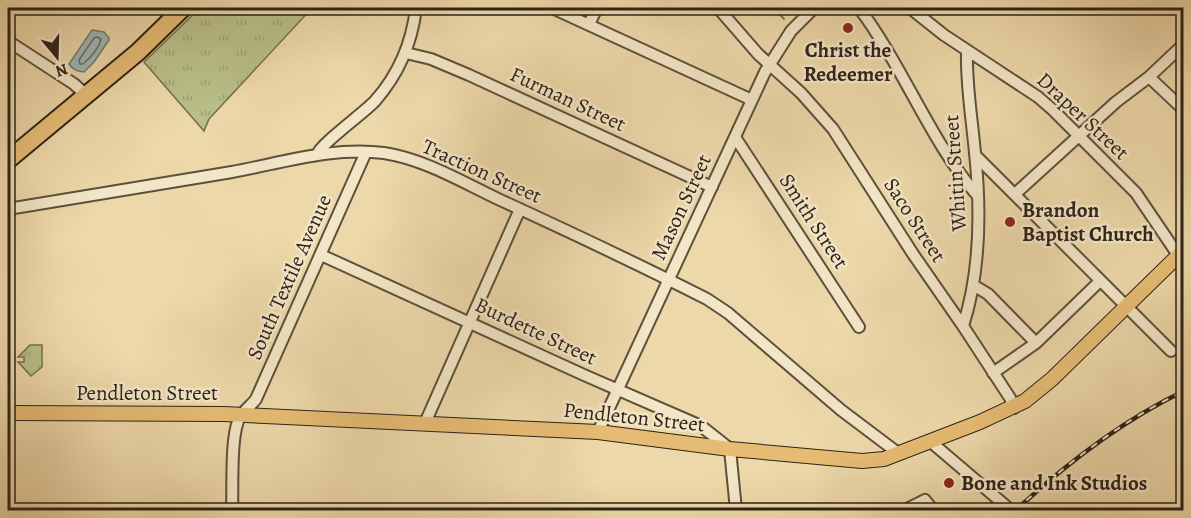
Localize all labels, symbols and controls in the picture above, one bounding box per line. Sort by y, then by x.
marker: Christ the Redeemer [841,21,855,35]
north arrow [27,27,87,87]
place label: Christ the Redeemer [803,36,893,88]
text: N [52,58,71,83]
street label: Furman Street [506,60,630,138]
street label: Draper Street [1031,66,1135,166]
street label: Whitin Street [937,114,973,233]
street label: Traction Street [418,132,546,210]
street label: Mason Street [644,150,718,264]
street label: Smith Street [773,168,855,274]
street label: Saco Street [877,172,953,268]
street label: South Textile Avenue [240,190,338,364]
place label: Brandon Baptist Church [1022,196,1154,248]
marker: Brandon Baptist Church [1003,215,1017,229]
street label: Burdette Street [471,291,602,372]
street label: Pendleton Street [76,379,218,407]
street label: Pendleton Street [562,396,706,438]
place label: Bone and Ink Studios [961,469,1147,497]
marker: Bone and Ink Studios [942,476,956,490]

